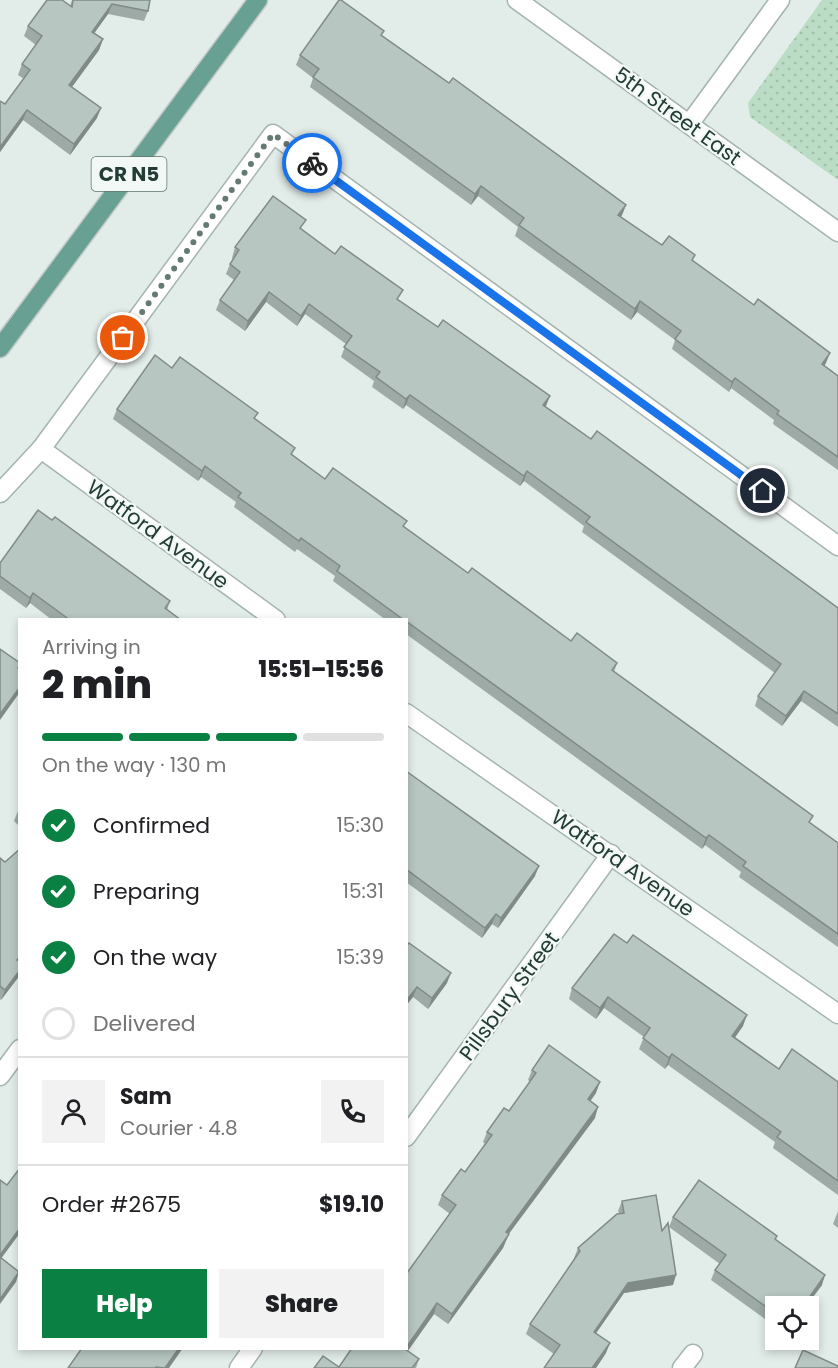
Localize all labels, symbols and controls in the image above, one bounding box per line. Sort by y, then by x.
street label: 5th Street East [609,60,747,172]
courier [282,133,342,193]
icon: bike [296,147,329,180]
road number: CR N5 [92,157,166,191]
pin [97,312,148,363]
icon: bag [106,321,139,354]
pin [737,465,788,516]
street label: Watford Avenue [81,473,235,595]
icon: home [746,474,779,507]
text: Arriving in [42,633,141,661]
text: 15:51–15:56 [258,654,384,685]
text: 2 min [42,657,152,712]
text: On the way · 130 m [42,751,226,779]
street label: Watford Avenue [545,803,701,923]
icon: check [42,809,75,842]
text: Confirmed [93,810,210,841]
text: 15:30 [336,811,384,839]
icon: check [42,875,75,908]
text: Preparing [93,876,200,907]
text: 15:31 [343,877,384,905]
street label: Pillsbury Street [452,926,566,1066]
icon: check [42,941,75,974]
text: On the way [93,942,217,973]
text: 15:39 [336,943,384,971]
text: Delivered [93,1008,196,1039]
button: person [42,1080,105,1143]
button: phone [321,1080,384,1143]
text: Sam [120,1081,172,1112]
text: Courier · 4.8 [120,1114,238,1142]
text: Order #2675 [42,1189,181,1220]
text: $19.10 [319,1189,384,1220]
button: Help [42,1269,207,1338]
button: Share [219,1269,384,1338]
map controls [765,1296,819,1350]
button: locate [765,1296,819,1350]

